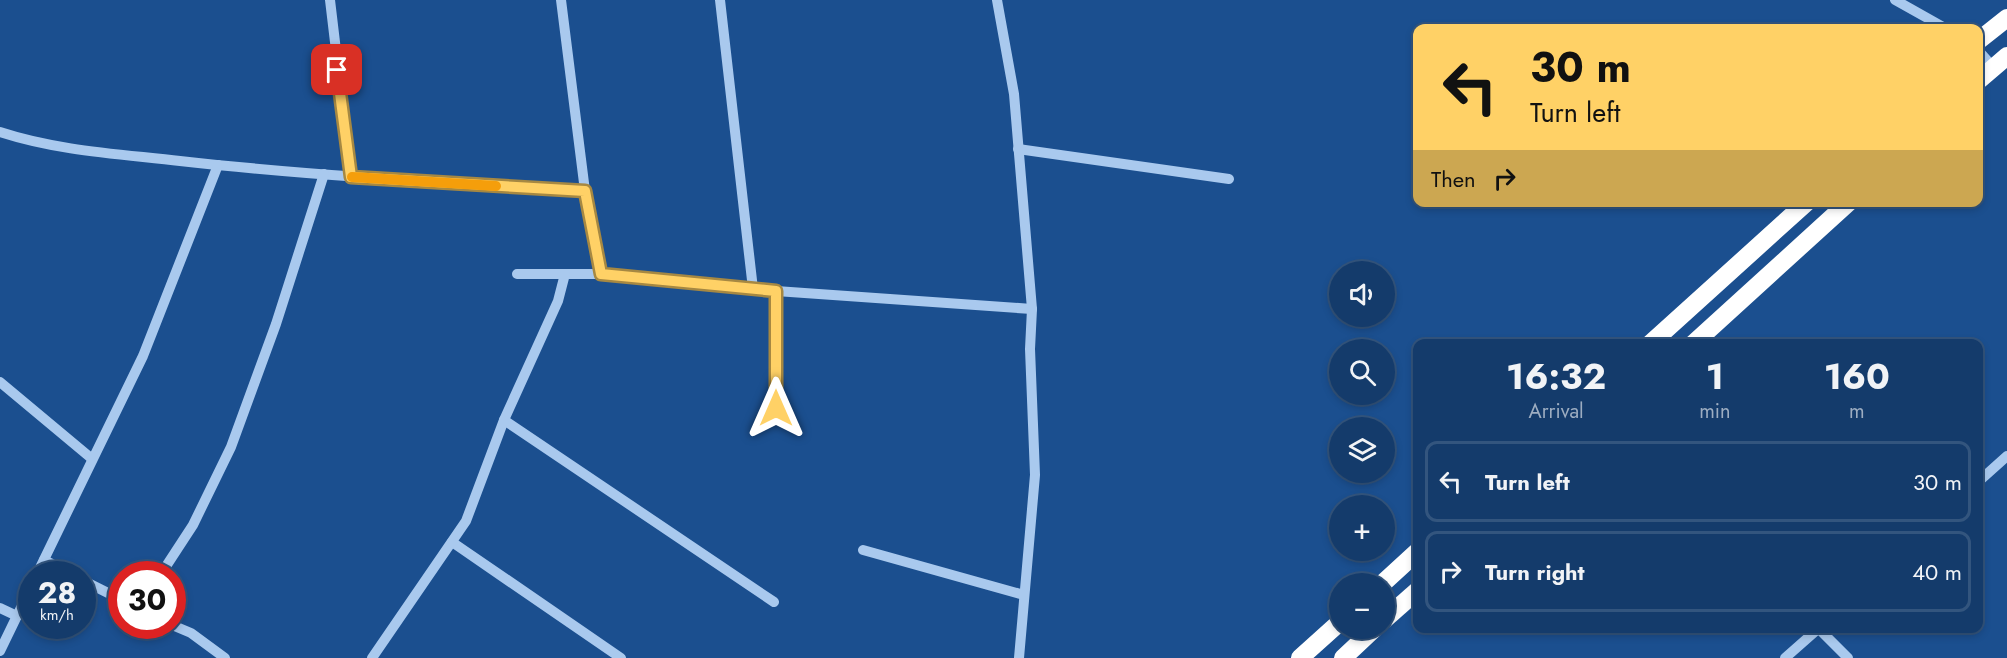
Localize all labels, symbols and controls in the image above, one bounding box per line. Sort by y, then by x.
text: 30 m [1530,37,1631,98]
pin [311,44,362,95]
icon: left [1431,48,1509,126]
icon: arrive [320,53,353,86]
text: Turn left [1530,93,1620,132]
icon: right [1488,162,1521,195]
text: Then [1431,163,1476,195]
map controls [1329,261,1395,639]
button: sound [1329,261,1395,327]
button: search [1329,339,1395,405]
text: 16:32 [1506,350,1606,402]
text: 1 [1706,350,1724,402]
text: 160 [1824,350,1890,402]
position arrow [744,376,808,440]
text: Arrival [1529,397,1584,426]
text: min [1699,397,1731,426]
text: m [1849,397,1865,426]
button: layers [1329,417,1395,483]
icon: left [1434,465,1467,498]
text: Turn left [1485,466,1570,498]
text: 30 m [1913,466,1962,498]
button: + [1329,495,1395,561]
icon: right [1434,555,1467,588]
text: Turn right [1485,556,1585,588]
text: 40 m [1912,556,1962,588]
speed limit sign: 30 [108,561,186,639]
text: 28 [38,571,76,614]
button: − [1329,573,1395,639]
text: km/h [40,604,74,626]

